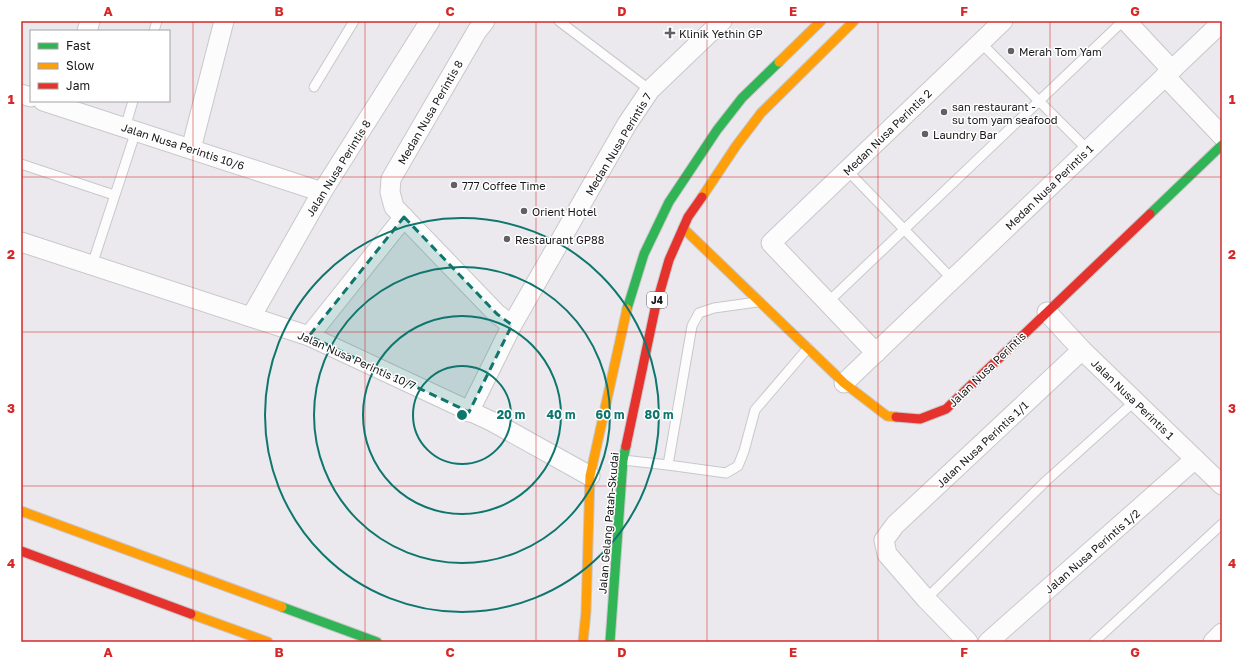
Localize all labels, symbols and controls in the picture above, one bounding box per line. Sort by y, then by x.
text: A [103,3,113,19]
text: B [274,3,284,19]
text: C [445,3,455,19]
text: D [617,3,627,19]
text: E [789,3,797,19]
text: F [960,3,968,19]
text: G [1130,3,1140,19]
marker: Klinik Yethin GP [664,27,676,39]
place label: Klinik Yethin GP [679,27,763,40]
legend [30,30,170,102]
text: Fast [66,38,91,53]
place label: Merah Tom Yam [1019,45,1102,58]
marker: Merah Tom Yam [1006,46,1016,56]
street label: Medan Nusa Perintis 8 [395,57,465,166]
text: Slow [66,58,94,73]
text: Jam [66,78,90,93]
street label: Medan Nusa Perintis 2 [840,86,934,178]
street label: Medan Nusa Perintis 7 [582,90,654,198]
text: 1 [8,91,15,107]
text: 1 [1229,91,1236,107]
place label: san restaurant - su tom yam seafood [952,100,1058,126]
marker: san restaurant - su tom yam seafood [939,107,949,117]
street label: Jalan Nusa Perintis 8 [303,117,373,219]
street label: Jalan Nusa Perintis 10/6 [120,120,247,172]
place label: Laundry Bar [933,128,998,141]
marker: Laundry Bar [920,129,930,139]
street label: Medan Nusa Perintis 1 [1002,142,1096,232]
place label: 777 Coffee Time [462,179,546,192]
marker: 777 Coffee Time [449,180,459,190]
place label: Orient Hotel [532,205,597,218]
marker: Orient Hotel [519,206,529,216]
place label: Restaurant GP88 [515,233,605,246]
marker: Restaurant GP88 [502,234,512,244]
text: 2 [7,246,15,262]
text: 2 [1228,246,1236,262]
road number: J4 [647,292,667,308]
street label: Jalan Nusa Perintis 10/7 [296,328,418,392]
street label: Jalan Nusa Perintis [946,329,1028,409]
street label: Jalan Nusa Perintis 1 [1089,356,1177,442]
street label: Jalan Nusa Perintis 1/1 [933,398,1031,490]
text: 3 [7,400,15,416]
text: 3 [1228,400,1236,416]
text: 20 m [497,407,525,422]
text: 40 m [547,407,575,422]
text: 60 m [596,407,624,422]
text: 80 m [645,407,673,422]
centre of rings [455,408,469,422]
street label: Jalan Gelang Patah-Skudai [595,451,621,594]
street label: Jalan Nusa Perintis 1/2 [1042,506,1142,596]
text: 4 [7,555,15,571]
text: 4 [1228,555,1236,571]
text: A [103,644,113,660]
text: B [274,644,284,660]
text: C [445,644,455,660]
text: D [617,644,627,660]
text: E [789,644,797,660]
text: F [960,644,968,660]
text: G [1130,644,1140,660]

